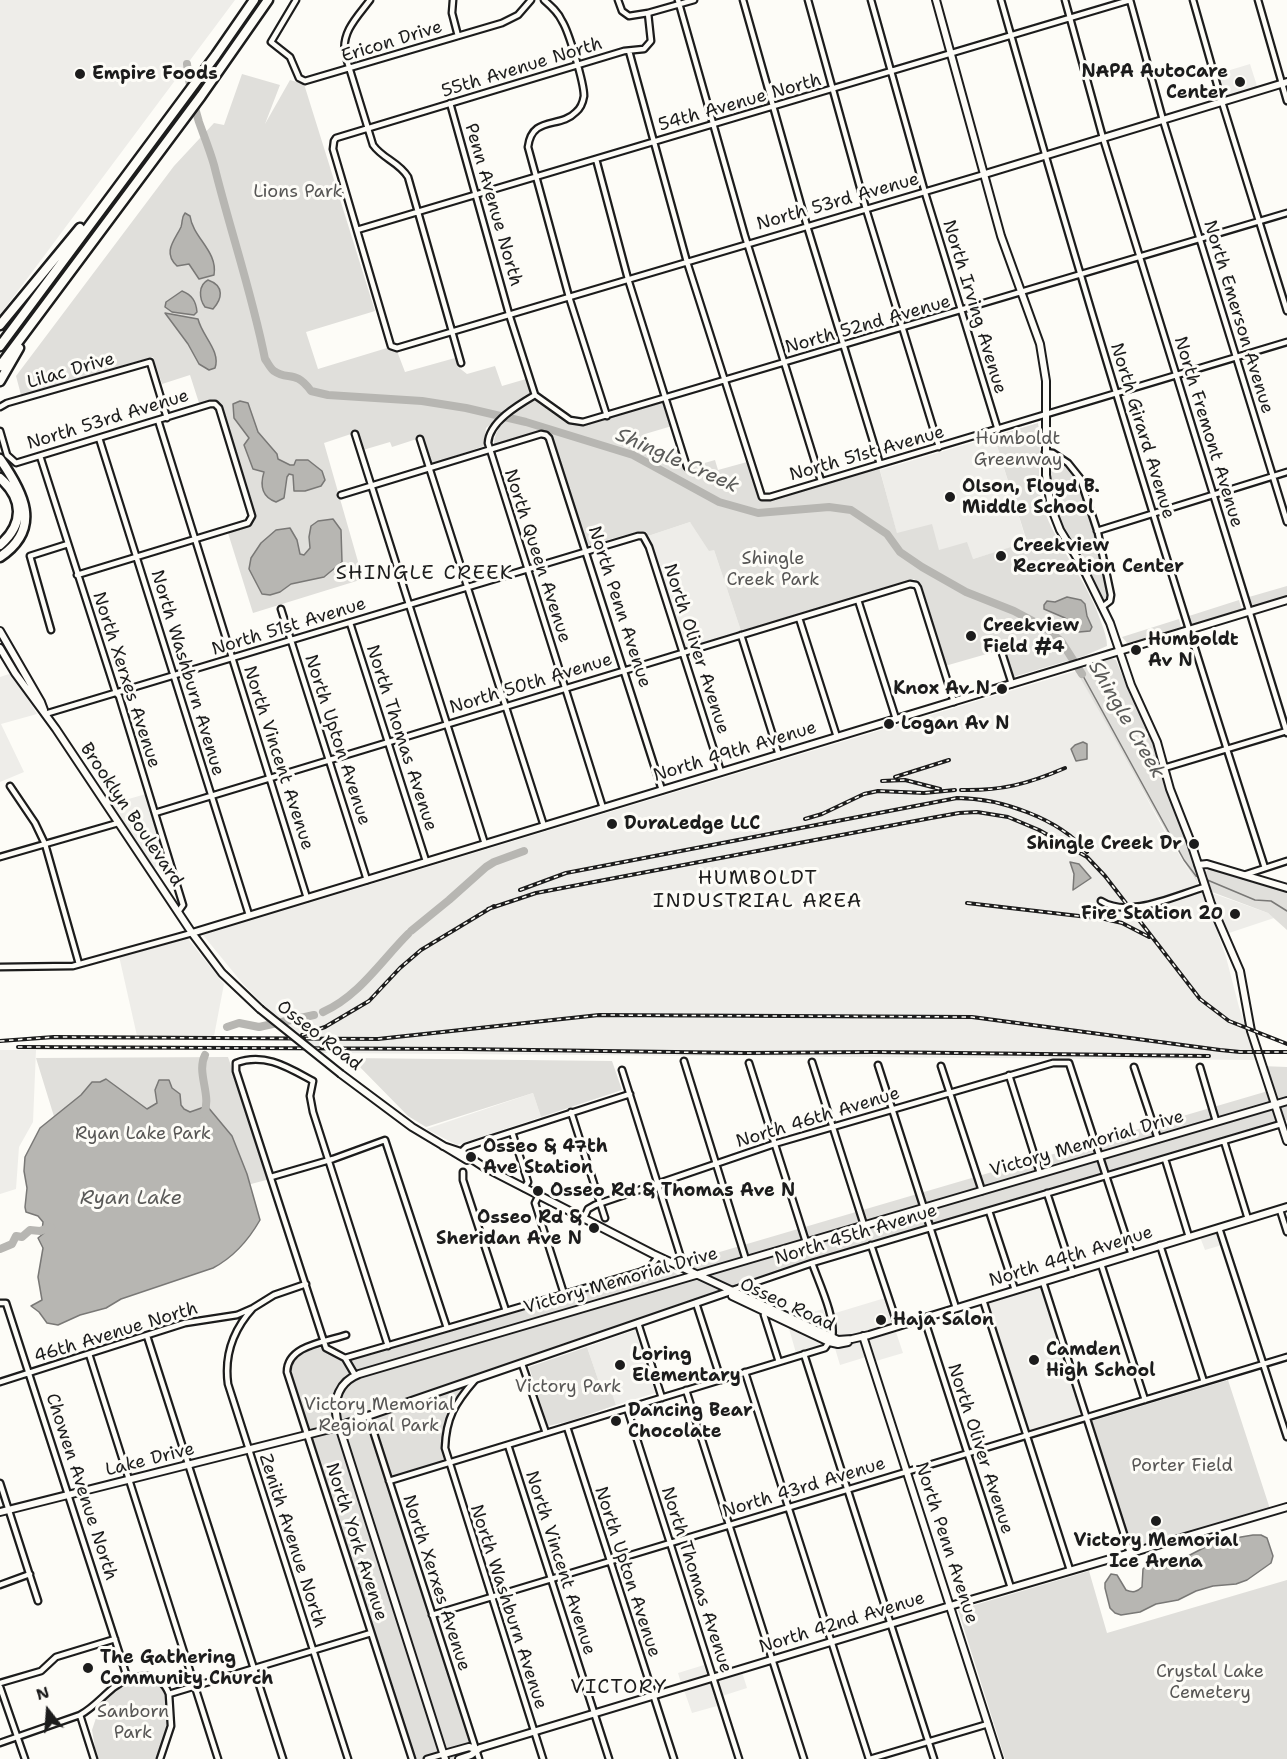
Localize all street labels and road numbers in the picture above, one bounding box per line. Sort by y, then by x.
street label: Ericon Drive [339,16,445,68]
street label: 55th Avenue North [439,33,605,103]
street label: 54th Avenue North [656,69,824,137]
street label: Penn Avenue North [459,121,527,289]
street label: North 53rd Avenue [754,168,922,236]
street label: North Irving Avenue [937,217,1011,397]
street label: North Emerson Avenue [1198,218,1278,416]
street label: North 52nd Avenue [783,291,953,359]
street label: North Fremont Avenue [1169,334,1247,530]
street label: North Girard Avenue [1105,341,1179,521]
street label: Lilac Drive [25,348,117,394]
street label: North 53rd Avenue [24,385,192,455]
street label: North 51st Avenue [787,422,947,486]
street label: North Queen Avenue [499,467,575,645]
street label: North Penn Avenue [583,524,655,690]
street label: North Oliver Avenue [658,561,734,737]
street label: North Washburn Avenue [145,568,229,778]
street label: North Xerxes Avenue [87,589,165,771]
street label: North 51st Avenue [209,593,369,661]
street label: North Thomas Avenue [361,642,441,834]
street label: North 50th Avenue [447,649,615,719]
street label: North Upton Avenue [299,652,375,828]
street label: North Vincent Avenue [238,663,318,853]
street label: North 49th Avenue [651,717,819,787]
street label: Brooklyn Boulevard [75,739,187,891]
street label: Osseo Road [272,996,366,1076]
street label: North 46th Avenue [734,1083,902,1153]
street label: Victory Memorial Drive [987,1106,1187,1182]
street label: North 45th Avenue [772,1200,940,1270]
street label: North 44th Avenue [986,1222,1156,1292]
street label: Victory Memorial Drive [521,1243,721,1319]
street label: Osseo Road [736,1274,838,1336]
street label: 46th Avenue North [32,1298,200,1368]
street label: North Oliver Avenue [942,1361,1018,1537]
street label: Chowen Avenue North [40,1391,122,1583]
street label: Lake Drive [103,1439,197,1481]
street label: Zenith Avenue North [254,1451,330,1631]
street label: North 43rd Avenue [720,1453,888,1523]
street label: North York Avenue [320,1460,392,1624]
street label: North Penn Avenue [910,1460,982,1626]
street label: North Vincent Avenue [520,1468,600,1658]
street label: North Upton Avenue [589,1484,665,1660]
street label: North Thomas Avenue [656,1484,736,1676]
street label: North Xerxes Avenue [397,1492,475,1674]
street label: North Washburn Avenue [465,1502,551,1712]
street label: North 42nd Avenue [756,1587,928,1659]

